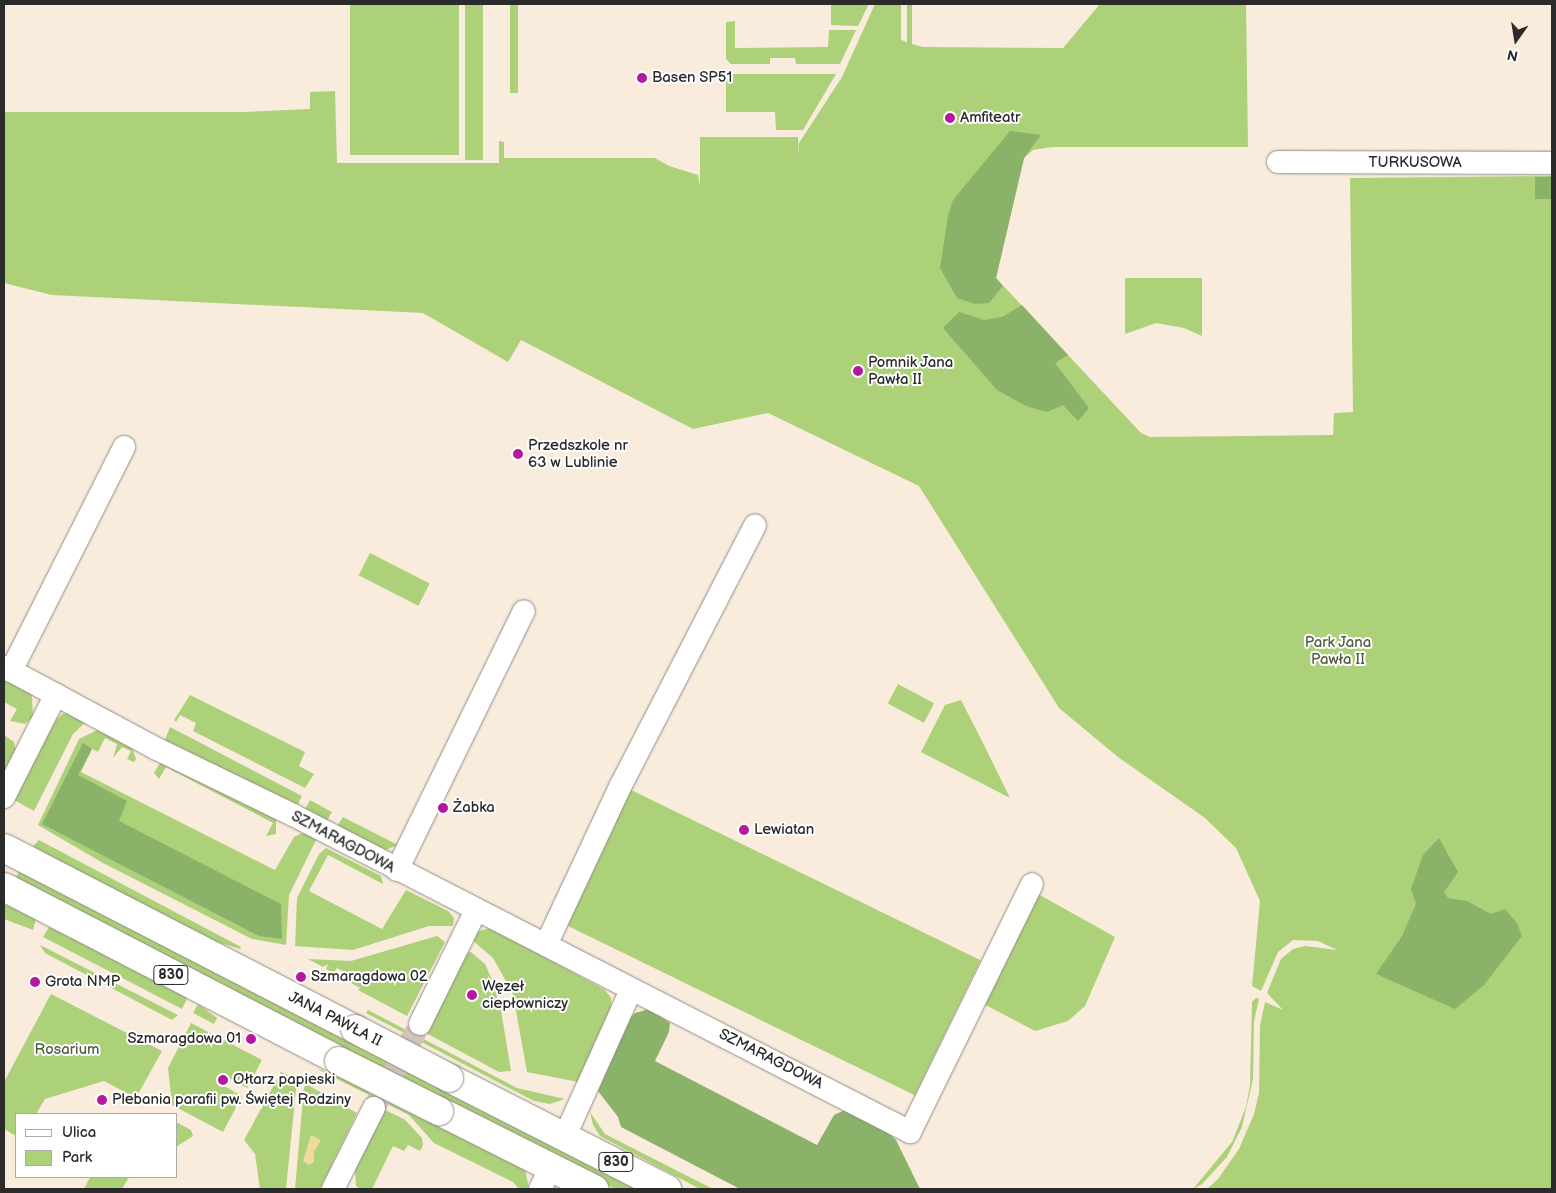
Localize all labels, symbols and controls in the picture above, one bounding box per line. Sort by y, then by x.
north arrow [1491,15,1541,65]
text: N [1505,46,1520,65]
place label: Basen SP51 [652,69,733,87]
marker: Basen SP51 [636,72,648,84]
place label: Amfiteatr [960,109,1020,127]
marker: Amfiteatr [944,112,956,124]
street label: TURKUSOWA [1368,154,1462,172]
place label: Pomnik Jana Pawła II [868,353,954,388]
marker: Pomnik Jana Pawła II [852,365,864,377]
place label: Przedszkole nr 63 w Lublinie [528,436,628,471]
marker: Przedszkole nr 63 w Lublinie [512,448,524,460]
park label: Park Jana Pawła II [1304,633,1372,668]
place label: Żabka [453,799,495,817]
marker: Żabka [437,802,449,814]
street label: SZMARAGDOWA [288,807,398,877]
place label: Lewiatan [754,821,814,839]
marker: Lewiatan [738,824,750,836]
road number: 830 [152,964,190,986]
place label: Szmaragdowa 02 [311,968,428,986]
marker: Szmaragdowa 02 [295,971,307,983]
place label: Grota NMP [45,973,120,991]
marker: Grota NMP [29,976,41,988]
place label: Węzeł ciepłowniczy [482,977,568,1012]
street label: JANA PAWŁA II [285,988,385,1050]
marker: Węzeł ciepłowniczy [466,989,478,1001]
street label: SZMARAGDOWA [716,1025,826,1093]
place label: Szmaragdowa 01 [127,1030,241,1048]
marker: Szmaragdowa 01 [245,1033,257,1045]
park label: Rosarium [35,1041,99,1059]
place label: Ołtarz papieski [233,1071,335,1089]
marker: Ołtarz papieski [217,1074,229,1086]
place label: Plebania parafii pw. Świętej Rodziny [112,1091,351,1109]
marker: Plebania parafii pw. Świętej Rodziny [96,1094,108,1106]
legend [15,1113,178,1178]
text: Ulica [62,1123,96,1142]
text: Park [62,1148,92,1167]
road number: 830 [597,1150,635,1174]

